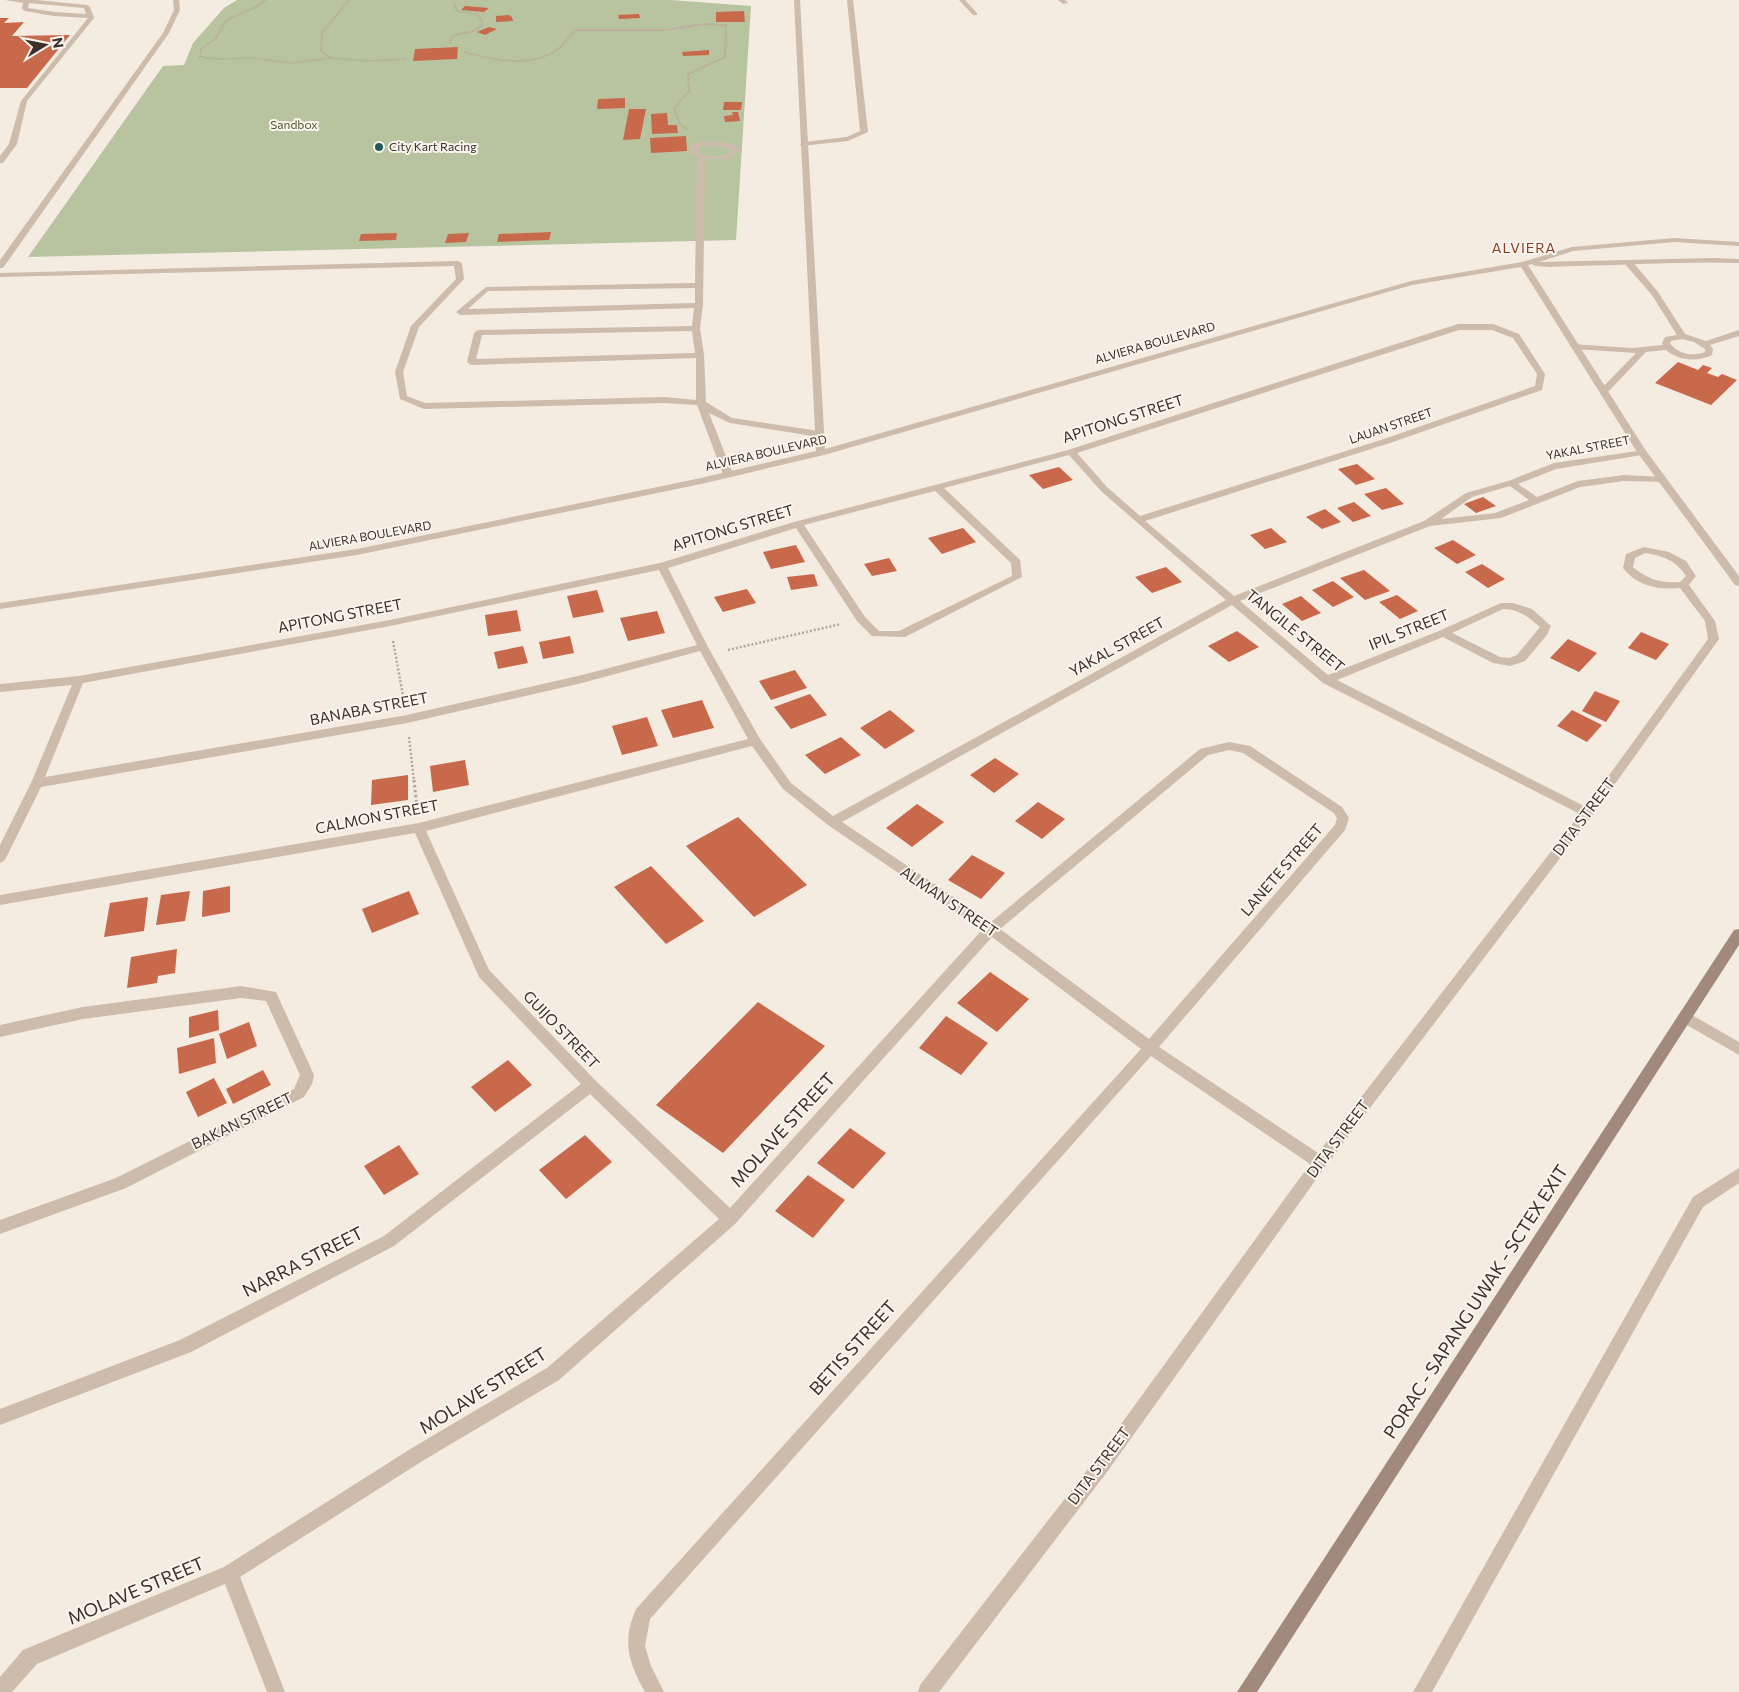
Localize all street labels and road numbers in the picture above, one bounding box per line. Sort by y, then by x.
street label: ALVIERA BOULEVARD [1093,318,1217,366]
street label: APITONG STREET [1060,390,1186,446]
street label: LAUAN STREET [1347,404,1435,446]
street label: ALVIERA BOULEVARD [704,431,828,473]
street label: YAKAL STREET [1545,432,1631,462]
street label: APITONG STREET [670,500,796,554]
street label: ALVIERA BOULEVARD [307,517,432,553]
street label: TANGILE STREET [1243,585,1349,676]
street label: APITONG STREET [276,594,404,636]
street label: IPIL STREET [1366,605,1452,653]
street label: YAKAL STREET [1066,612,1168,680]
street label: BANABA STREET [308,688,430,728]
street label: DITA STREET [1548,774,1618,859]
street label: CALMON STREET [314,795,440,837]
street label: LANETE STREET [1236,819,1326,919]
street label: ALMAN STREET [897,862,1002,941]
street label: GUIJO STREET [520,987,604,1072]
street label: MOLAVE STREET [725,1068,839,1191]
street label: BAKAN STREET [188,1088,295,1152]
street label: DITA STREET [1302,1096,1372,1181]
street label: PORAC - SAPANG UWAK - SCTEX EXIT [1378,1160,1572,1443]
street label: NARRA STREET [238,1221,367,1301]
street label: BETIS STREET [804,1295,900,1399]
street label: MOLAVE STREET [415,1342,550,1438]
street label: DITA STREET [1063,1423,1133,1508]
street label: MOLAVE STREET [64,1551,207,1629]

